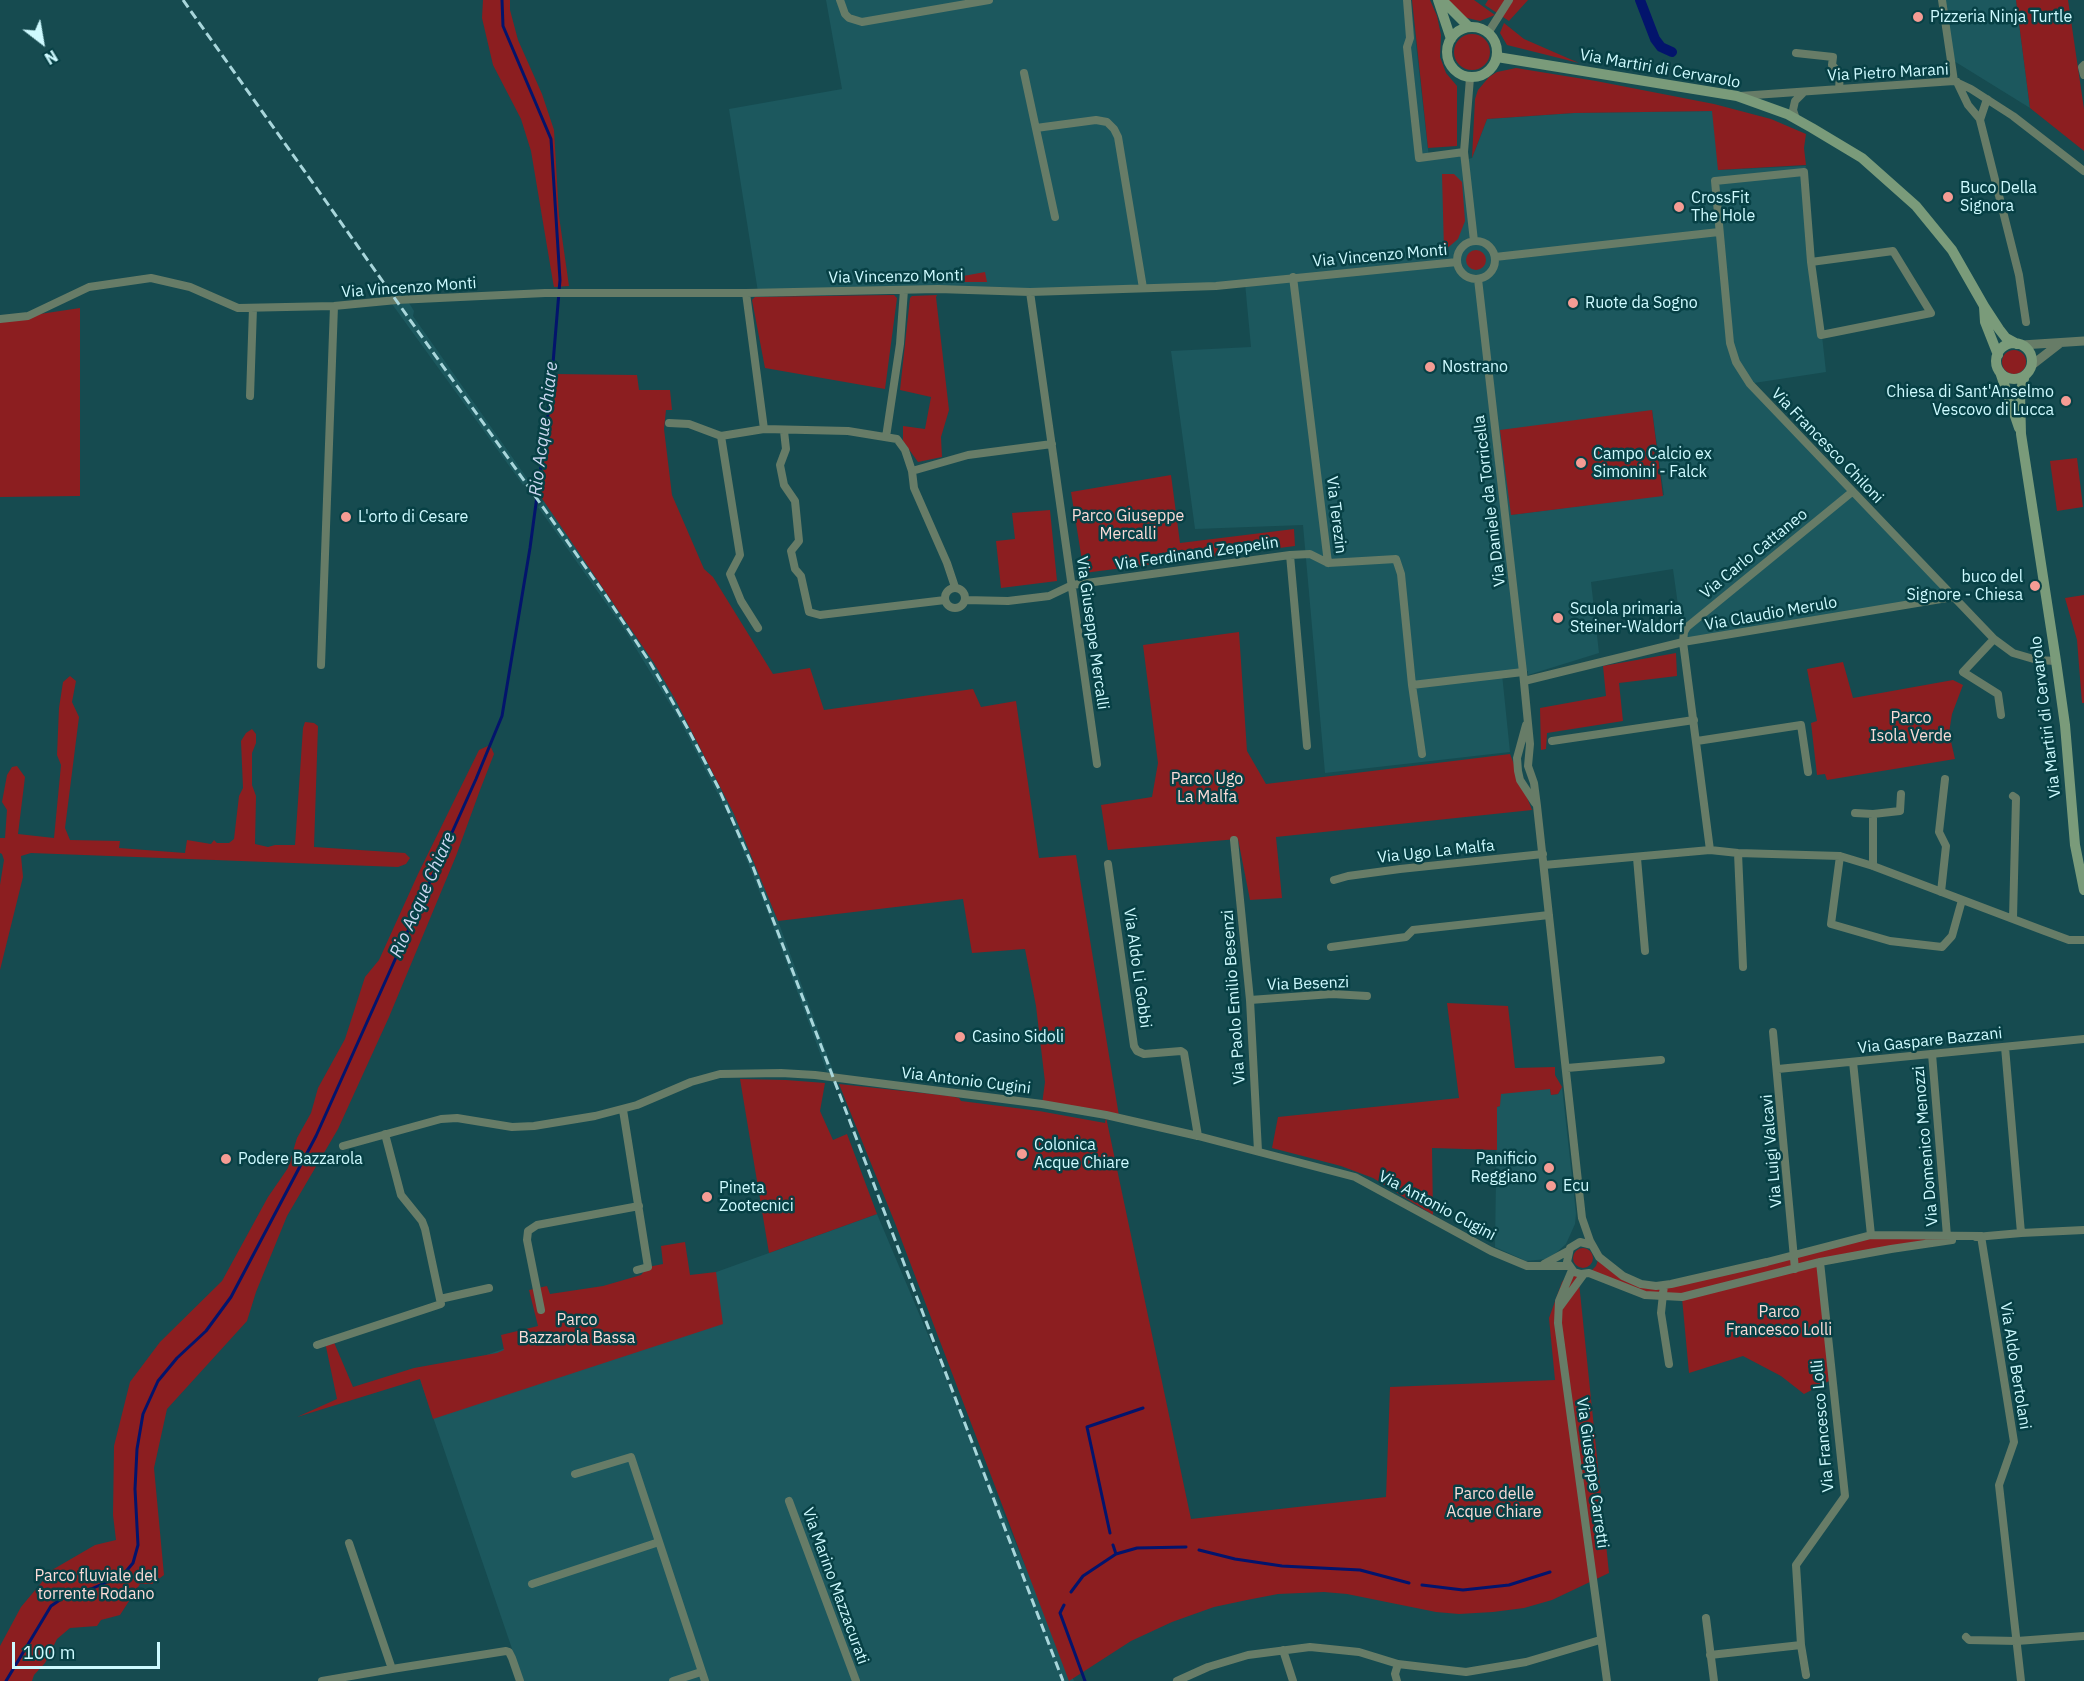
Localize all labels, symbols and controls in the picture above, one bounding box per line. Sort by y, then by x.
place label: Pizzeria Ninja Turtle [1930,7,2072,27]
marker: Pizzeria Ninja Turtle [1911,10,1925,24]
north arrow [12,12,72,72]
street label: Via Martiri di Cervarolo [1578,45,1742,93]
text: N [41,46,61,69]
street label: Via Pietro Marani [1827,60,1949,86]
place label: Buco Della Signora [1960,178,2037,216]
place label: CrossFit The Hole [1691,188,1755,226]
marker: Buco Della Signora [1941,190,1955,204]
marker: CrossFit The Hole [1672,200,1686,214]
street label: Via Vincenzo Monti [1312,241,1448,271]
street label: Via Vincenzo Monti [828,266,964,288]
street label: Via Vincenzo Monti [341,274,477,302]
place label: Ruote da Sogno [1585,293,1698,313]
marker: Ruote da Sogno [1566,296,1580,310]
place label: Nostrano [1442,357,1508,377]
water label: Rio Acque Chiare [525,360,563,498]
marker: Nostrano [1423,360,1437,374]
place label: Chiesa di Sant'Anselmo Vescovo di Lucca [1886,382,2054,420]
street label: Via Francesco Chiloni [1767,384,1887,508]
marker: Chiesa di Sant'Anselmo Vescovo di Lucca [2059,394,2073,408]
street label: Via Daniele da Torricella [1470,414,1510,588]
place label: Campo Calcio ex Simonini - Falck [1593,444,1712,482]
marker: Campo Calcio ex Simonini - Falck [1574,456,1588,470]
street label: Via Terezin [1322,475,1350,555]
street label: Via Carlo Cattaneo [1696,505,1812,603]
park label: Parco Giuseppe Mercalli [1072,506,1184,544]
place label: L'orto di Cesare [358,507,468,527]
marker: L'orto di Cesare [339,510,353,524]
street label: Via Ferdinand Zeppelin [1114,533,1280,575]
street label: Via Giuseppe Mercalli [1072,555,1112,711]
place label: buco del Signore - Chiesa [1907,567,2023,605]
marker: buco del Signore - Chiesa [2028,579,2042,593]
street label: Via Claudio Merulo [1703,593,1839,635]
place label: Scuola primaria Steiner-Waldorf [1570,599,1684,637]
marker: Scuola primaria Steiner-Waldorf [1551,611,1565,625]
street label: Via Martiri di Cervarolo [2027,635,2065,799]
park label: Parco Isola Verde [1870,708,1952,746]
park label: Parco Ugo La Malfa [1171,769,1243,807]
water label: Rio Acque Chiare [386,829,460,961]
street label: Via Ugo La Malfa [1376,836,1496,868]
street label: Via Aldo Li Gobbi [1119,907,1155,1029]
street label: Via Paolo Emilio Besenzi [1218,909,1250,1085]
street label: Via Besenzi [1266,973,1350,995]
street label: Via Gaspare Bazzani [1857,1024,2003,1058]
place label: Casino Sidoli [972,1027,1064,1047]
marker: Casino Sidoli [953,1030,967,1044]
street label: Via Antonio Cugini [900,1064,1032,1098]
street label: Via Domenico Menozzi [1909,1065,1943,1227]
street label: Via Luigi Valcavi [1757,1094,1787,1208]
place label: Colonica Acque Chiare [1034,1135,1129,1173]
marker: Colonica Acque Chiare [1015,1147,1029,1161]
place label: Podere Bazzarola [238,1149,363,1169]
place label: Panificio Reggiano [1471,1149,1537,1187]
marker: Podere Bazzarola [219,1152,233,1166]
marker: Panificio Reggiano [1542,1161,1556,1175]
street label: Via Antonio Cugini [1375,1167,1499,1245]
place label: Ecu [1563,1176,1589,1196]
place label: Pineta Zootecnici [719,1178,794,1216]
marker: Ecu [1544,1179,1558,1193]
marker: Pineta Zootecnici [700,1190,714,1204]
street label: Via Aldo Bertolani [1995,1301,2035,1431]
park label: Parco Francesco Lolli [1726,1302,1832,1340]
park label: Parco Bazzarola Bassa [519,1310,635,1348]
street label: Via Francesco Lolli [1808,1359,1838,1493]
street label: Via Giuseppe Carretti [1572,1396,1612,1550]
park label: Parco delle Acque Chiare [1446,1484,1542,1522]
street label: Via Marino Mazzacurati [798,1505,872,1667]
park label: Parco fluviale del torrente Rodano [35,1566,157,1604]
scale bar [15,1630,164,1668]
text: 100 m [23,1641,75,1664]

